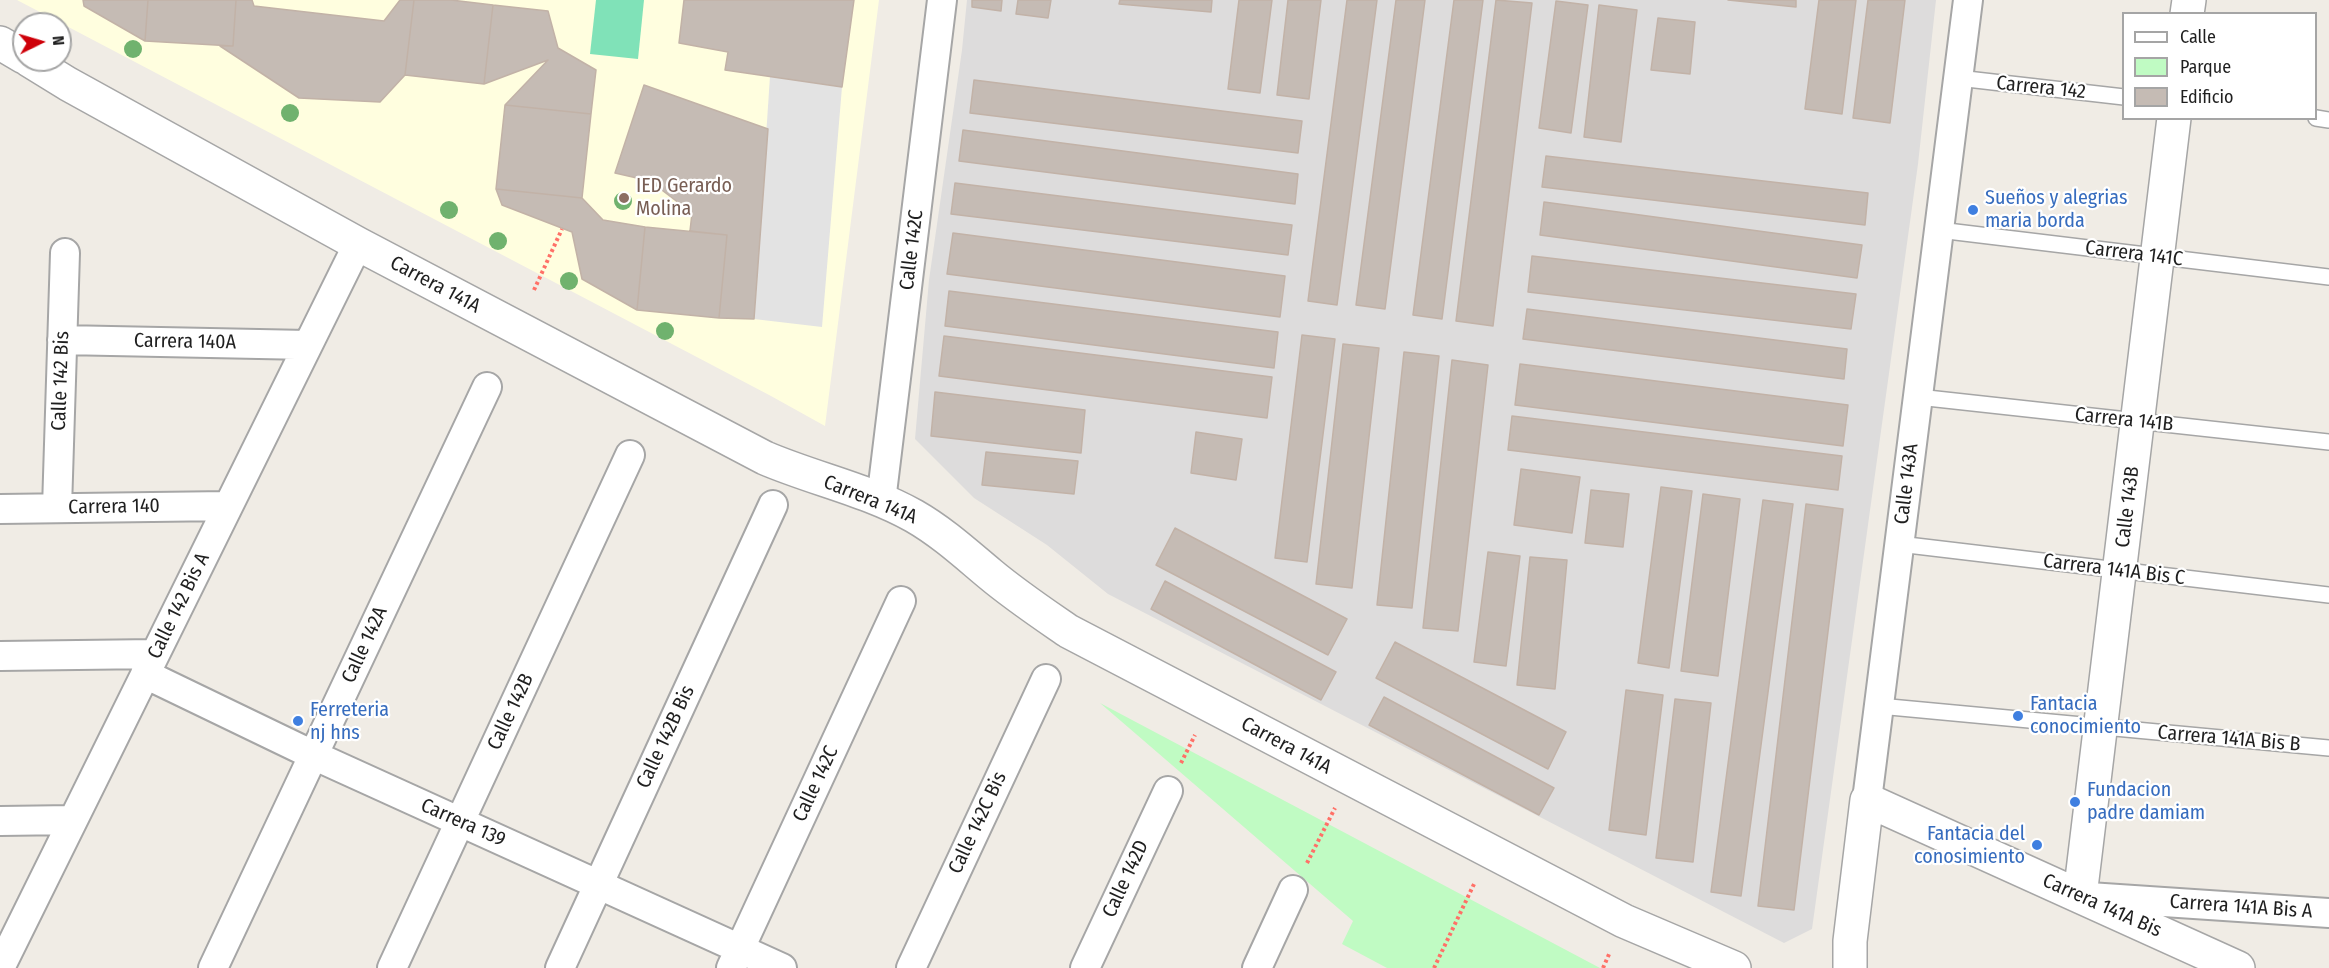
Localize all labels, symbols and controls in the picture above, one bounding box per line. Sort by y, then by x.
north arrow [12,12,72,72]
legend [2122,12,2317,120]
text: Calle [2180,26,2216,48]
text: N [49,35,68,46]
text: Parque [2180,56,2231,78]
street label: Carrera 142 [1995,71,2087,105]
text: Edificio [2180,86,2233,108]
place label: IED Gerardo Molina [636,174,732,221]
place label: Sueños y alegrias maria borda [1985,186,2127,233]
marker: IED Gerardo Molina [617,191,631,205]
marker: Sueños y alegrias maria borda [1966,203,1980,217]
street label: Calle 142C [895,209,929,291]
street label: Carrera 141C [2084,236,2184,272]
street label: Carrera 141A [386,251,484,319]
street label: Carrera 140A [134,329,236,355]
street label: Calle 142 Bis [47,331,75,431]
street label: Carrera 141B [2073,403,2175,437]
street label: Calle 143A [1890,442,1924,526]
street label: Calle 143B [2111,465,2145,549]
street label: Carrera 141A [820,470,920,530]
street label: Carrera 140 [68,494,160,520]
street label: Calle 142 Bis A [143,549,215,663]
street label: Carrera 141A Bis C [2042,549,2186,591]
street label: Calle 142A [337,603,393,687]
street label: Calle 142B [483,670,539,754]
street label: Calle 142B Bis [632,682,700,792]
place label: Fantacia conocimiento [2030,692,2141,739]
place label: Ferreteria nj hns [310,698,389,745]
marker: Fantacia conocimiento [2011,709,2025,723]
street label: Carrera 141A [1237,712,1335,780]
marker: Ferreteria nj hns [291,714,305,728]
street label: Carrera 141A Bis B [2156,721,2302,757]
street label: Calle 142C [788,742,844,826]
street label: Calle 142C Bis [944,768,1012,878]
place label: Fundacion padre damiam [2087,778,2205,825]
street label: Carrera 139 [417,794,509,852]
marker: Fundacion padre damiam [2068,795,2082,809]
place label: Fantacia del conosimiento [1914,822,2025,869]
street label: Calle 142D [1098,837,1154,921]
marker: Fantacia del conosimiento [2030,838,2044,852]
street label: Carrera 141A Bis [2039,869,2165,943]
street label: Carrera 141A Bis A [2169,890,2313,924]

